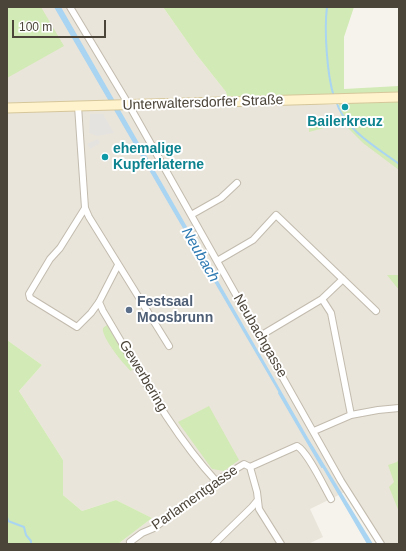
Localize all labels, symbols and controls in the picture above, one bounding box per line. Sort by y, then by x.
scale bar [14,12,108,38]
text: 100 m [19,20,52,34]
street label: Unterwaltersdorfer Straße [122,92,284,114]
marker: Bailerkreuz [340,102,350,112]
place label: Bailerkreuz [307,114,383,130]
place label: ehemalige Kupferlaterne [113,141,204,174]
marker: ehemalige Kupferlaterne [100,152,110,162]
water label: Neubach [177,225,223,285]
street label: Neubachgasse [229,291,291,381]
place label: Festsaal Moosbrunn [137,294,213,326]
marker: Festsaal Moosbrunn [124,305,134,315]
street label: Gewerbering [115,337,171,415]
street label: Parlamentgasse [149,462,241,534]

